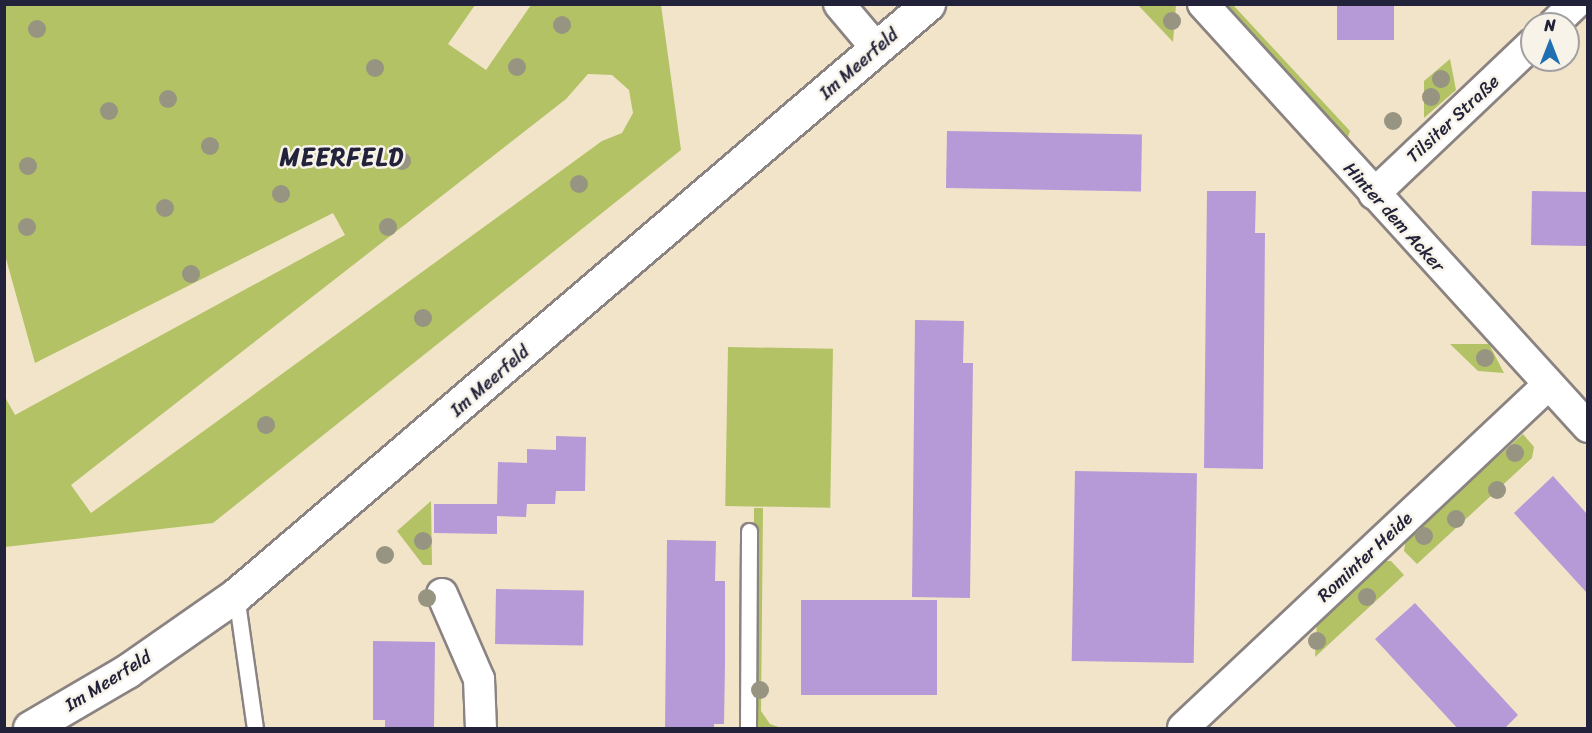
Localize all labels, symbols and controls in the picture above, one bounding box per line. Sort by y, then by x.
text: N [1544,11,1556,40]
north arrow [1520,12,1580,72]
street label: Im Meerfeld [815,24,903,104]
street label: Tilsiter Straße [1402,71,1504,167]
district label: MEERFELD [280,144,404,172]
street label: Hinter dem Acker [1339,157,1449,277]
street label: Im Meerfeld [446,341,534,421]
street label: Rominter Heide [1313,508,1417,606]
street label: Im Meerfeld [61,646,155,716]

